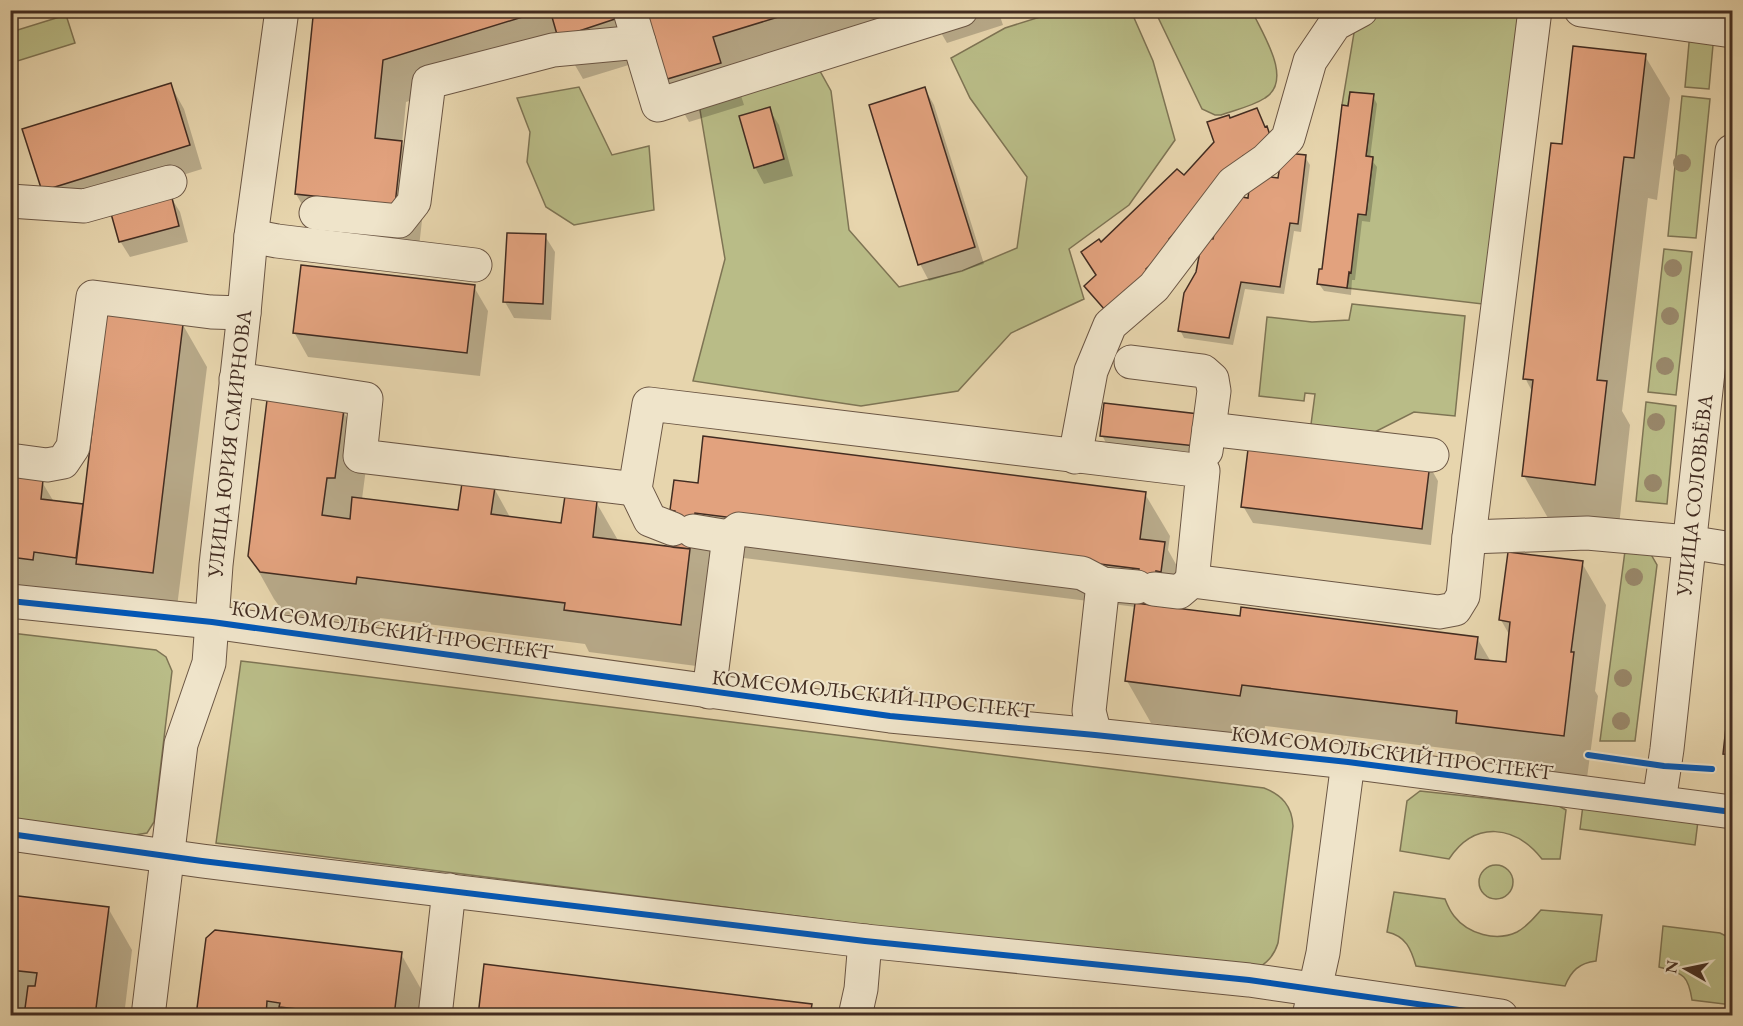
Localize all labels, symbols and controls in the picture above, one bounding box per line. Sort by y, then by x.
street label: УЛИЦА ЮРИЯ СМИРНОВА [201,308,257,580]
street label: УЛИЦА СОЛОВЬЁВА [1670,392,1719,598]
street label: КОМСОМОЛЬСКИЙ ПРОСПЕКТ [230,594,555,666]
street label: КОМСОМОЛЬСКИЙ ПРОСПЕКТ [711,663,1036,724]
street label: КОМСОМОЛЬСКИЙ ПРОСПЕКТ [1230,719,1555,786]
north arrow [1656,939,1716,999]
text: N [1660,959,1683,975]

